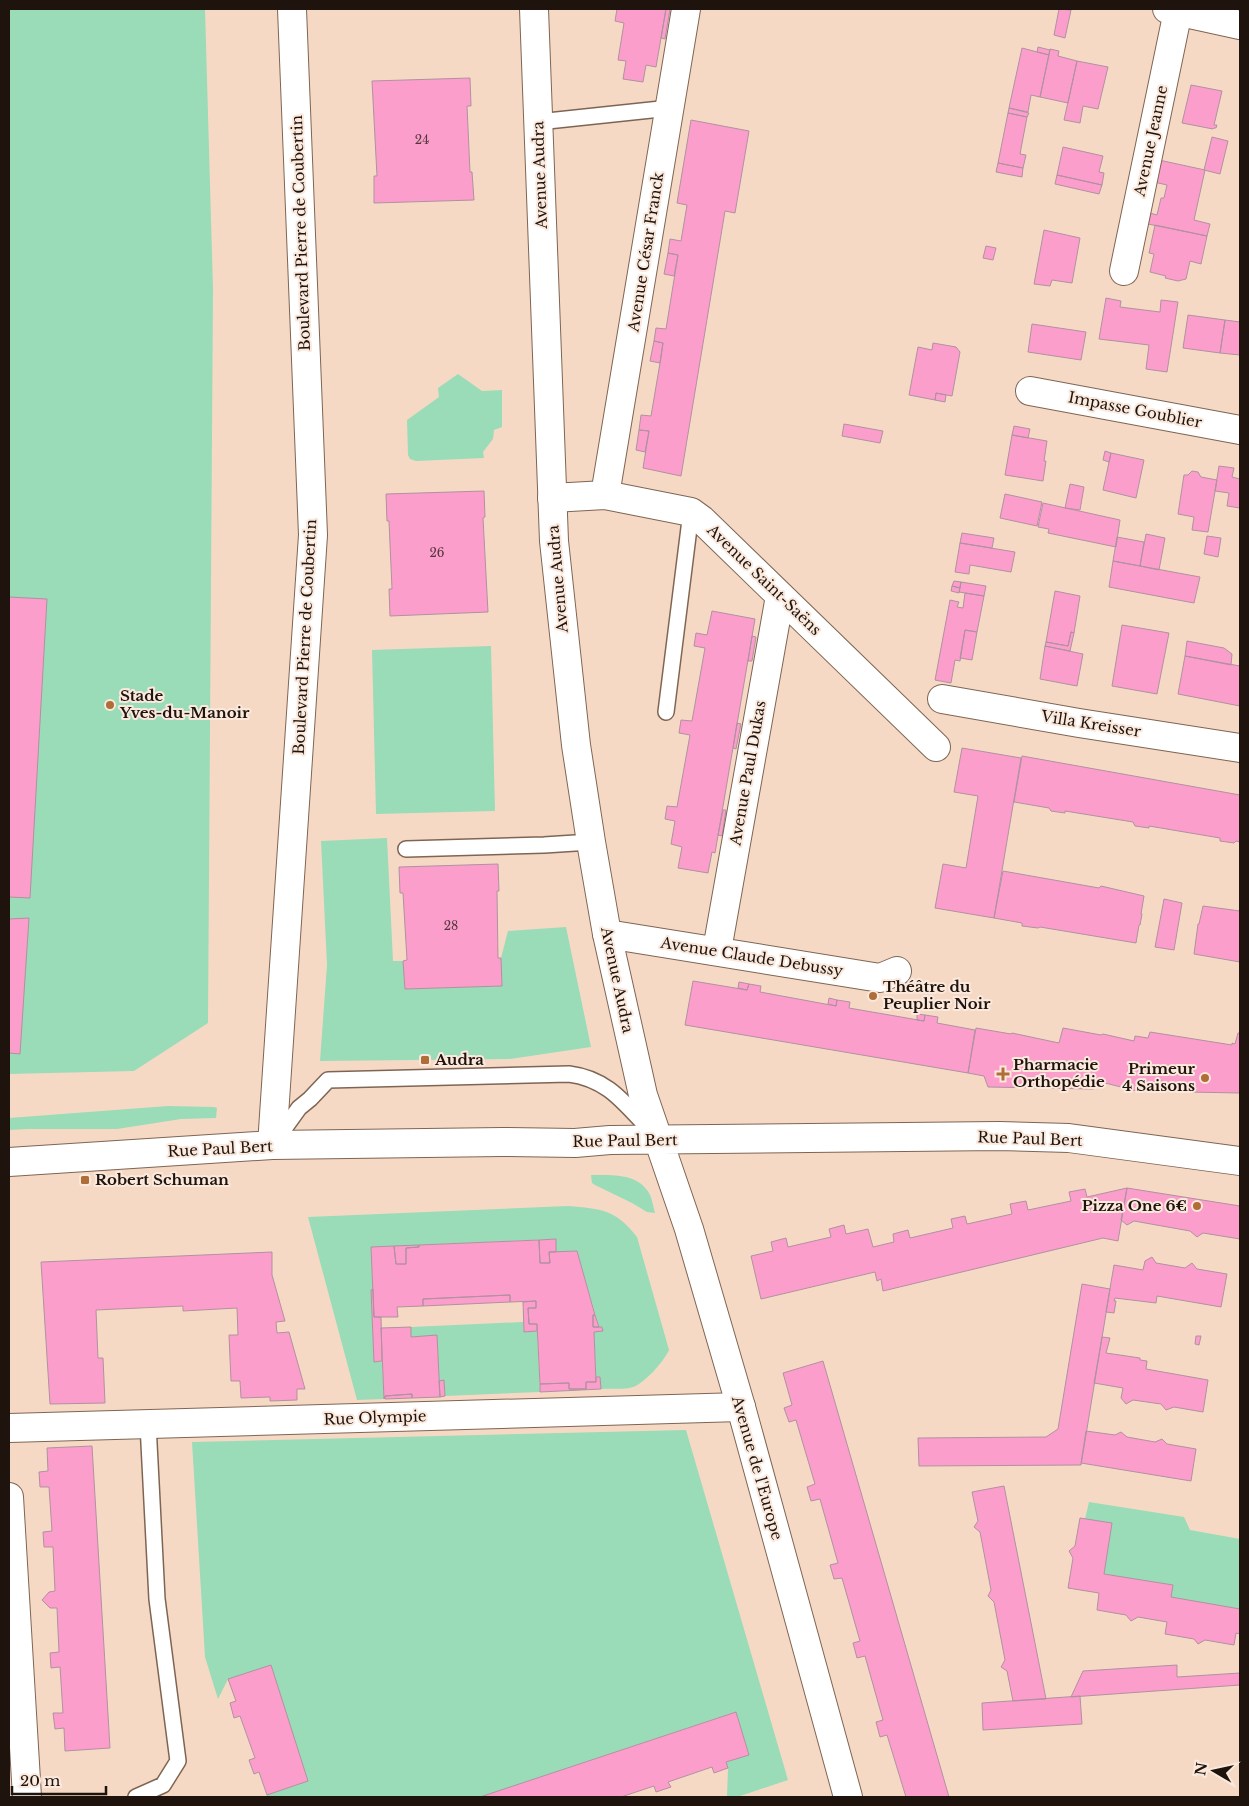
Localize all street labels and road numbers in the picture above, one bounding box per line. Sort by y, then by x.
street label: Avenue Jeanne [1129,84,1172,199]
street label: Boulevard Pierre de Coubertin [287,115,314,351]
street label: Avenue Audra [528,120,551,230]
street label: Avenue César Franck [623,170,668,334]
street label: Impasse Goublier [1067,387,1204,432]
street label: Boulevard Pierre de Coubertin [289,519,320,755]
street label: Avenue Saint-Saëns [703,520,825,639]
street label: Avenue Audra [543,524,572,635]
street label: Avenue Paul Dukas [725,699,770,848]
street label: Villa Kreisser [1039,706,1143,741]
street label: Avenue Audra [597,924,638,1035]
street label: Avenue Claude Debussy [658,933,845,980]
street label: Rue Paul Bert [977,1127,1083,1150]
street label: Rue Paul Bert [572,1130,678,1151]
street label: Rue Paul Bert [167,1136,273,1161]
street label: Avenue de l'Europe [728,1393,787,1542]
street label: Rue Olympie [323,1406,427,1429]

